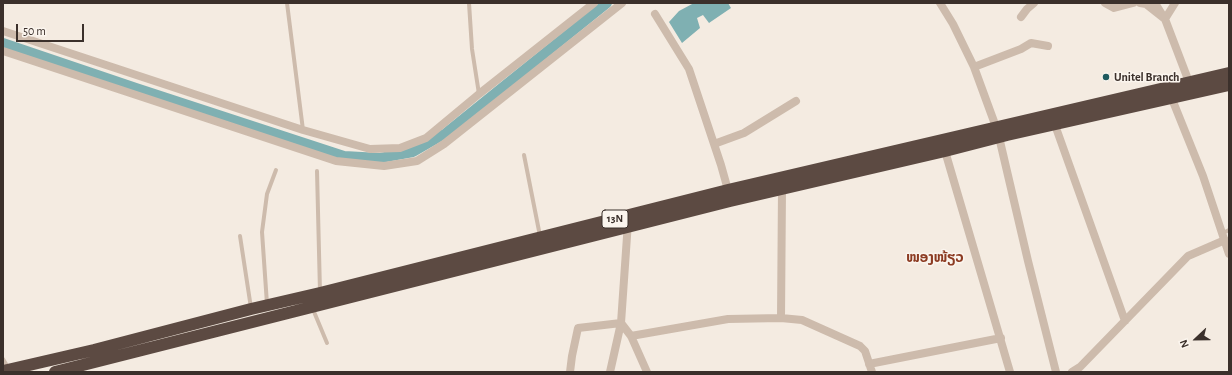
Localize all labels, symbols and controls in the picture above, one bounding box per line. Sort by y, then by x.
scale bar [18,16,86,42]
text: 50 m [23,25,46,37]
place label: Unitel Branch [1114,70,1179,84]
marker: Unitel Branch [1101,72,1111,82]
road number: 13N [602,210,628,228]
district label: ໜອງໜ້ຽວ [906,250,964,266]
north arrow [1176,319,1216,359]
text: N [1178,338,1191,349]

